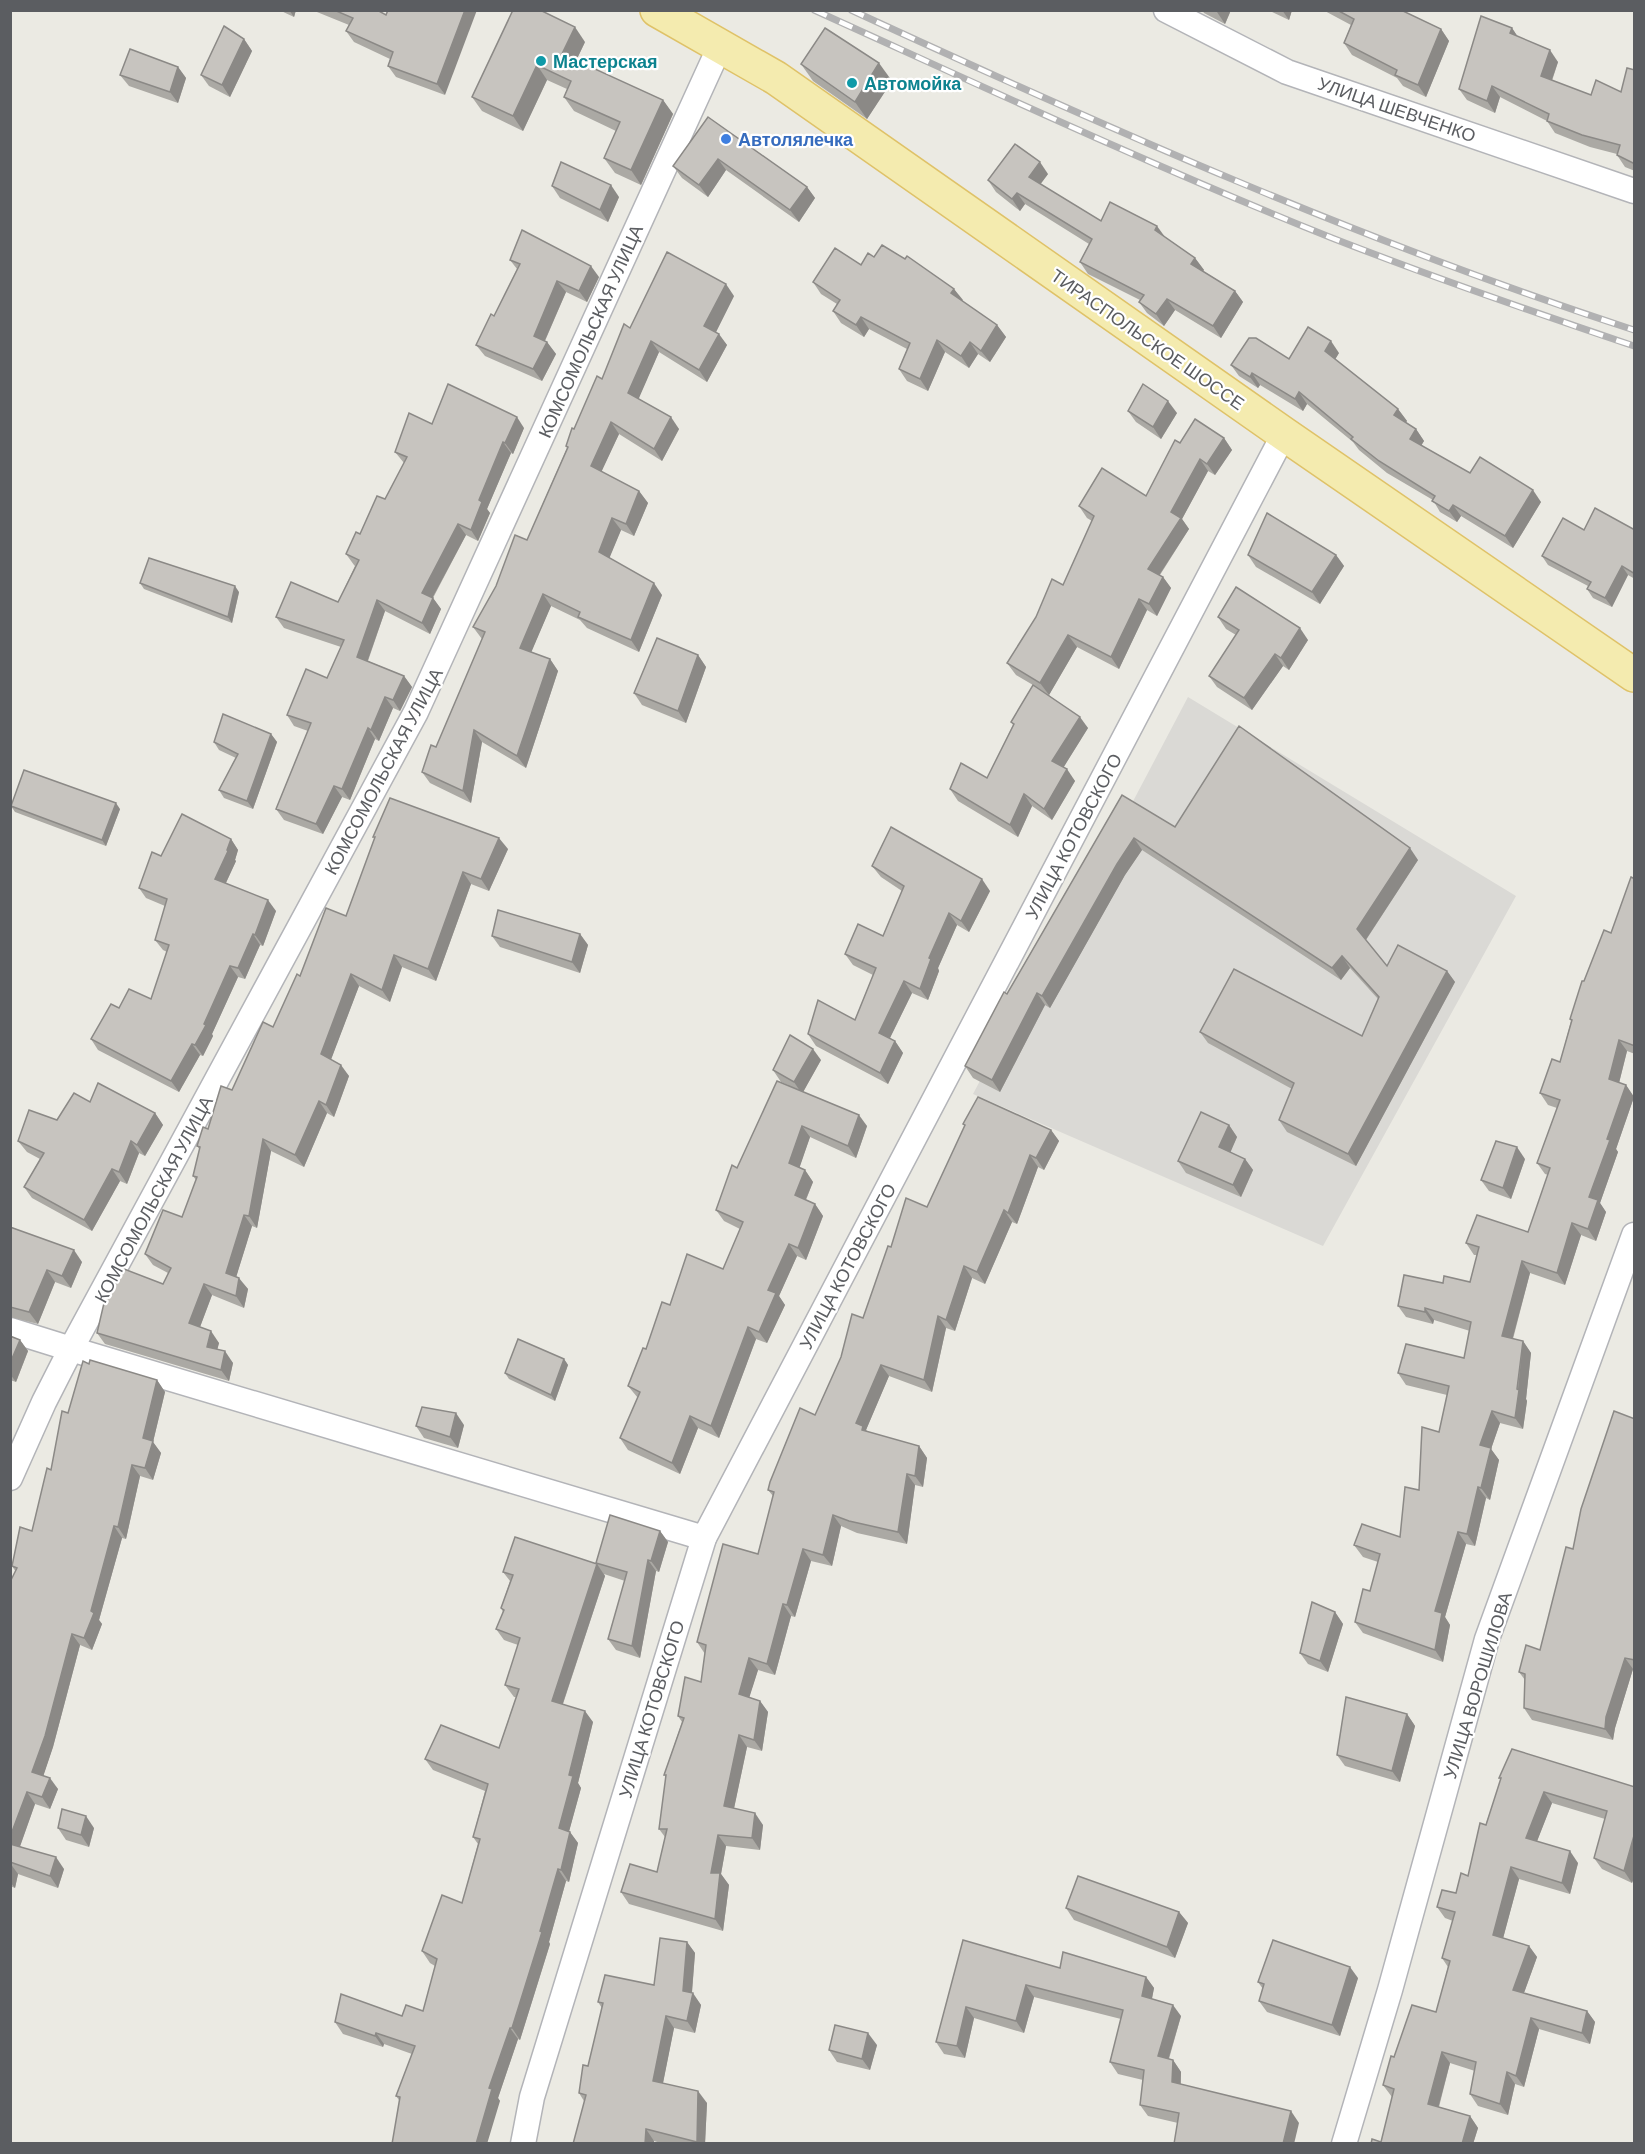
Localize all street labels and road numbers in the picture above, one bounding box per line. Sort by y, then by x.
street label: УЛИЦА ШЕВЧЕНКО [1315,72,1479,146]
street label: КОМСОМОЛЬСКАЯ УЛИЦА [533,221,647,441]
street label: ТИРАСПОЛЬСКОЕ ШОССЕ [1047,264,1249,414]
street label: КОМСОМОЛЬСКАЯ УЛИЦА [319,664,447,878]
street label: УЛИЦА КОТОВСКОГО [1020,749,1126,923]
street label: КОМСОМОЛЬСКАЯ УЛИЦА [89,1092,217,1306]
street label: УЛИЦА КОТОВСКОГО [794,1179,900,1353]
street label: УЛИЦА ВОРОШИЛОВА [1438,1589,1516,1781]
street label: УЛИЦА КОТОВСКОГО [614,1618,688,1800]

